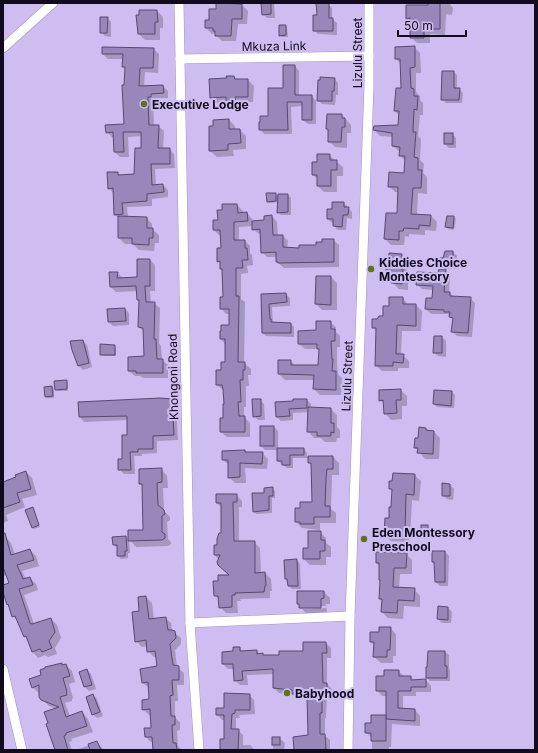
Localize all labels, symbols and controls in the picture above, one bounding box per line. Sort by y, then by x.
scale bar [398,12,466,38]
street label: Lizulu Street [350,18,365,88]
text: 50 m [404,18,433,33]
street label: Mkuza Link [242,38,307,54]
place label: Executive Lodge [152,97,249,112]
marker: Executive Lodge [139,99,149,109]
place label: Kiddies Choice Montessory [379,255,467,284]
marker: Kiddies Choice Montessory [366,264,376,274]
street label: Khongoni Road [165,334,181,420]
street label: Lizulu Street [338,340,356,412]
place label: Eden Montessory Preschool [372,525,476,554]
marker: Eden Montessory Preschool [359,534,369,544]
place label: Babyhood [295,686,354,701]
marker: Babyhood [282,688,292,698]

